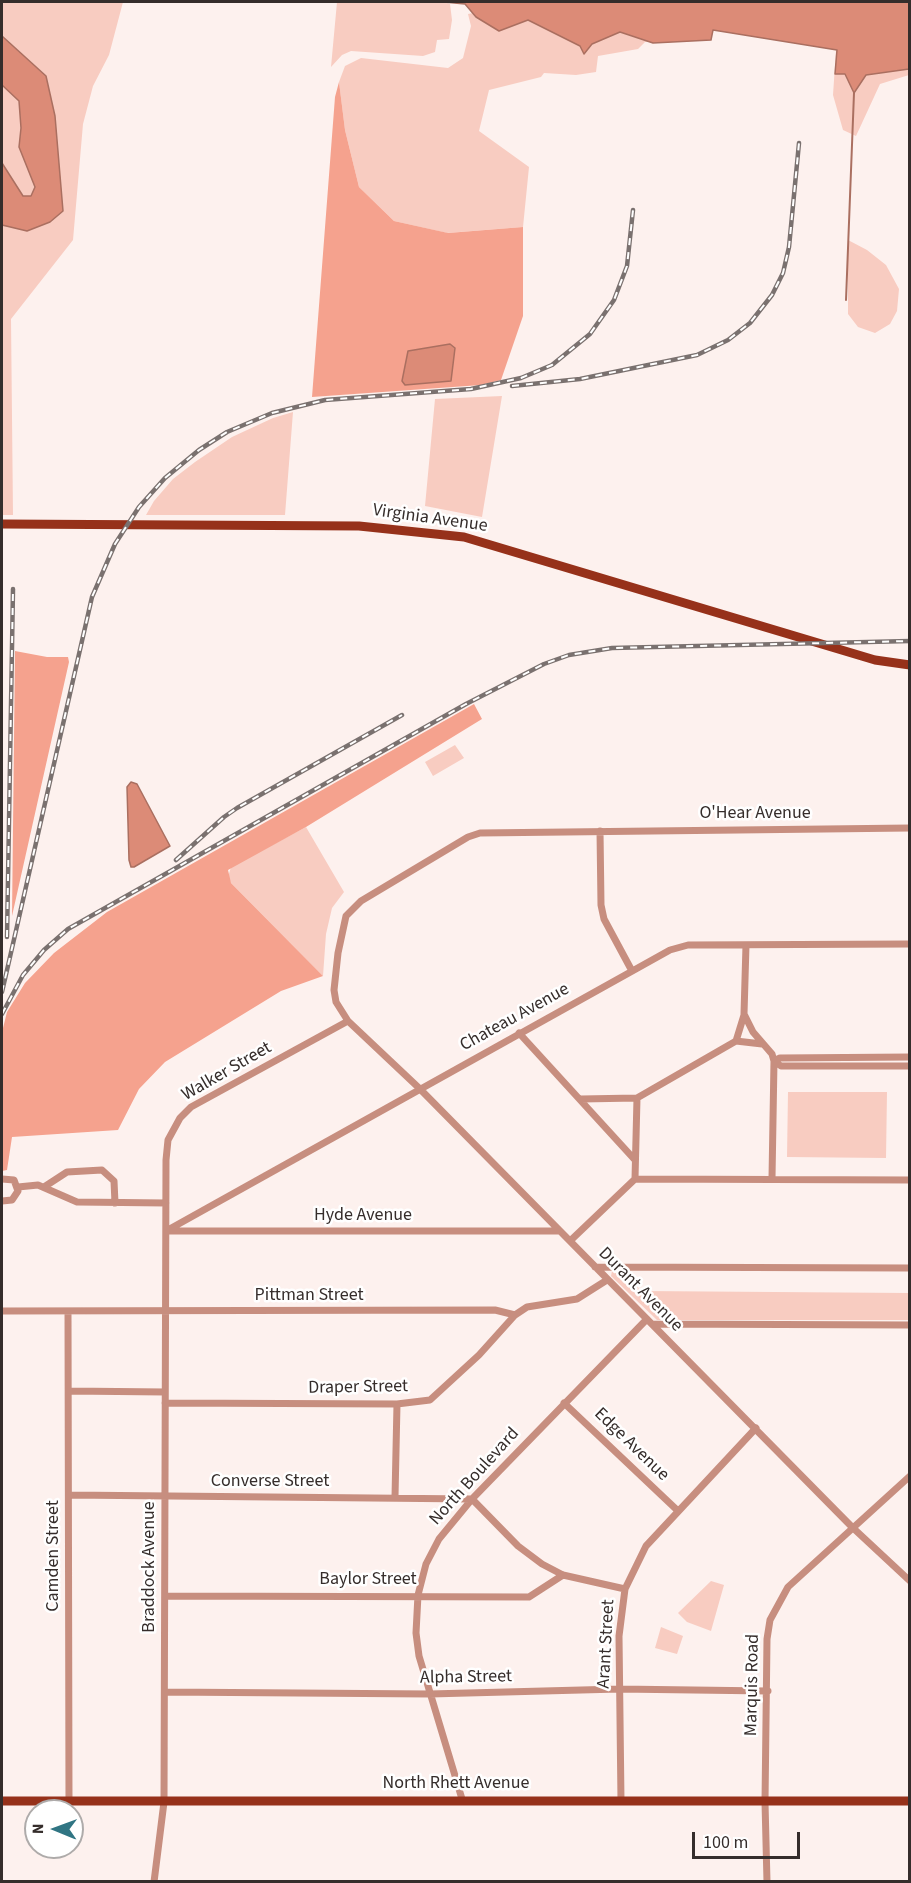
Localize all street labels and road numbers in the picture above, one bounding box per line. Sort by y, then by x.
street label: Virginia Avenue [371,500,489,538]
street label: O'Hear Avenue [699,803,811,825]
street label: Chateau Avenue [457,979,573,1057]
street label: Walker Street [178,1038,276,1106]
street label: Hyde Avenue [314,1205,412,1227]
street label: Durant Avenue [593,1243,687,1337]
street label: Pittman Street [255,1285,363,1307]
street label: Draper Street [308,1376,408,1400]
street label: Edge Avenue [589,1404,673,1486]
street label: North Boulevard [425,1424,525,1530]
street label: Converse Street [211,1471,329,1493]
street label: Camden Street [43,1500,65,1612]
street label: Braddock Avenue [139,1501,161,1633]
street label: Baylor Street [319,1569,417,1591]
street label: Arant Street [594,1599,620,1689]
street label: Marquis Road [741,1634,765,1736]
street label: Alpha Street [420,1666,512,1690]
street label: North Rhett Avenue [383,1773,529,1795]

